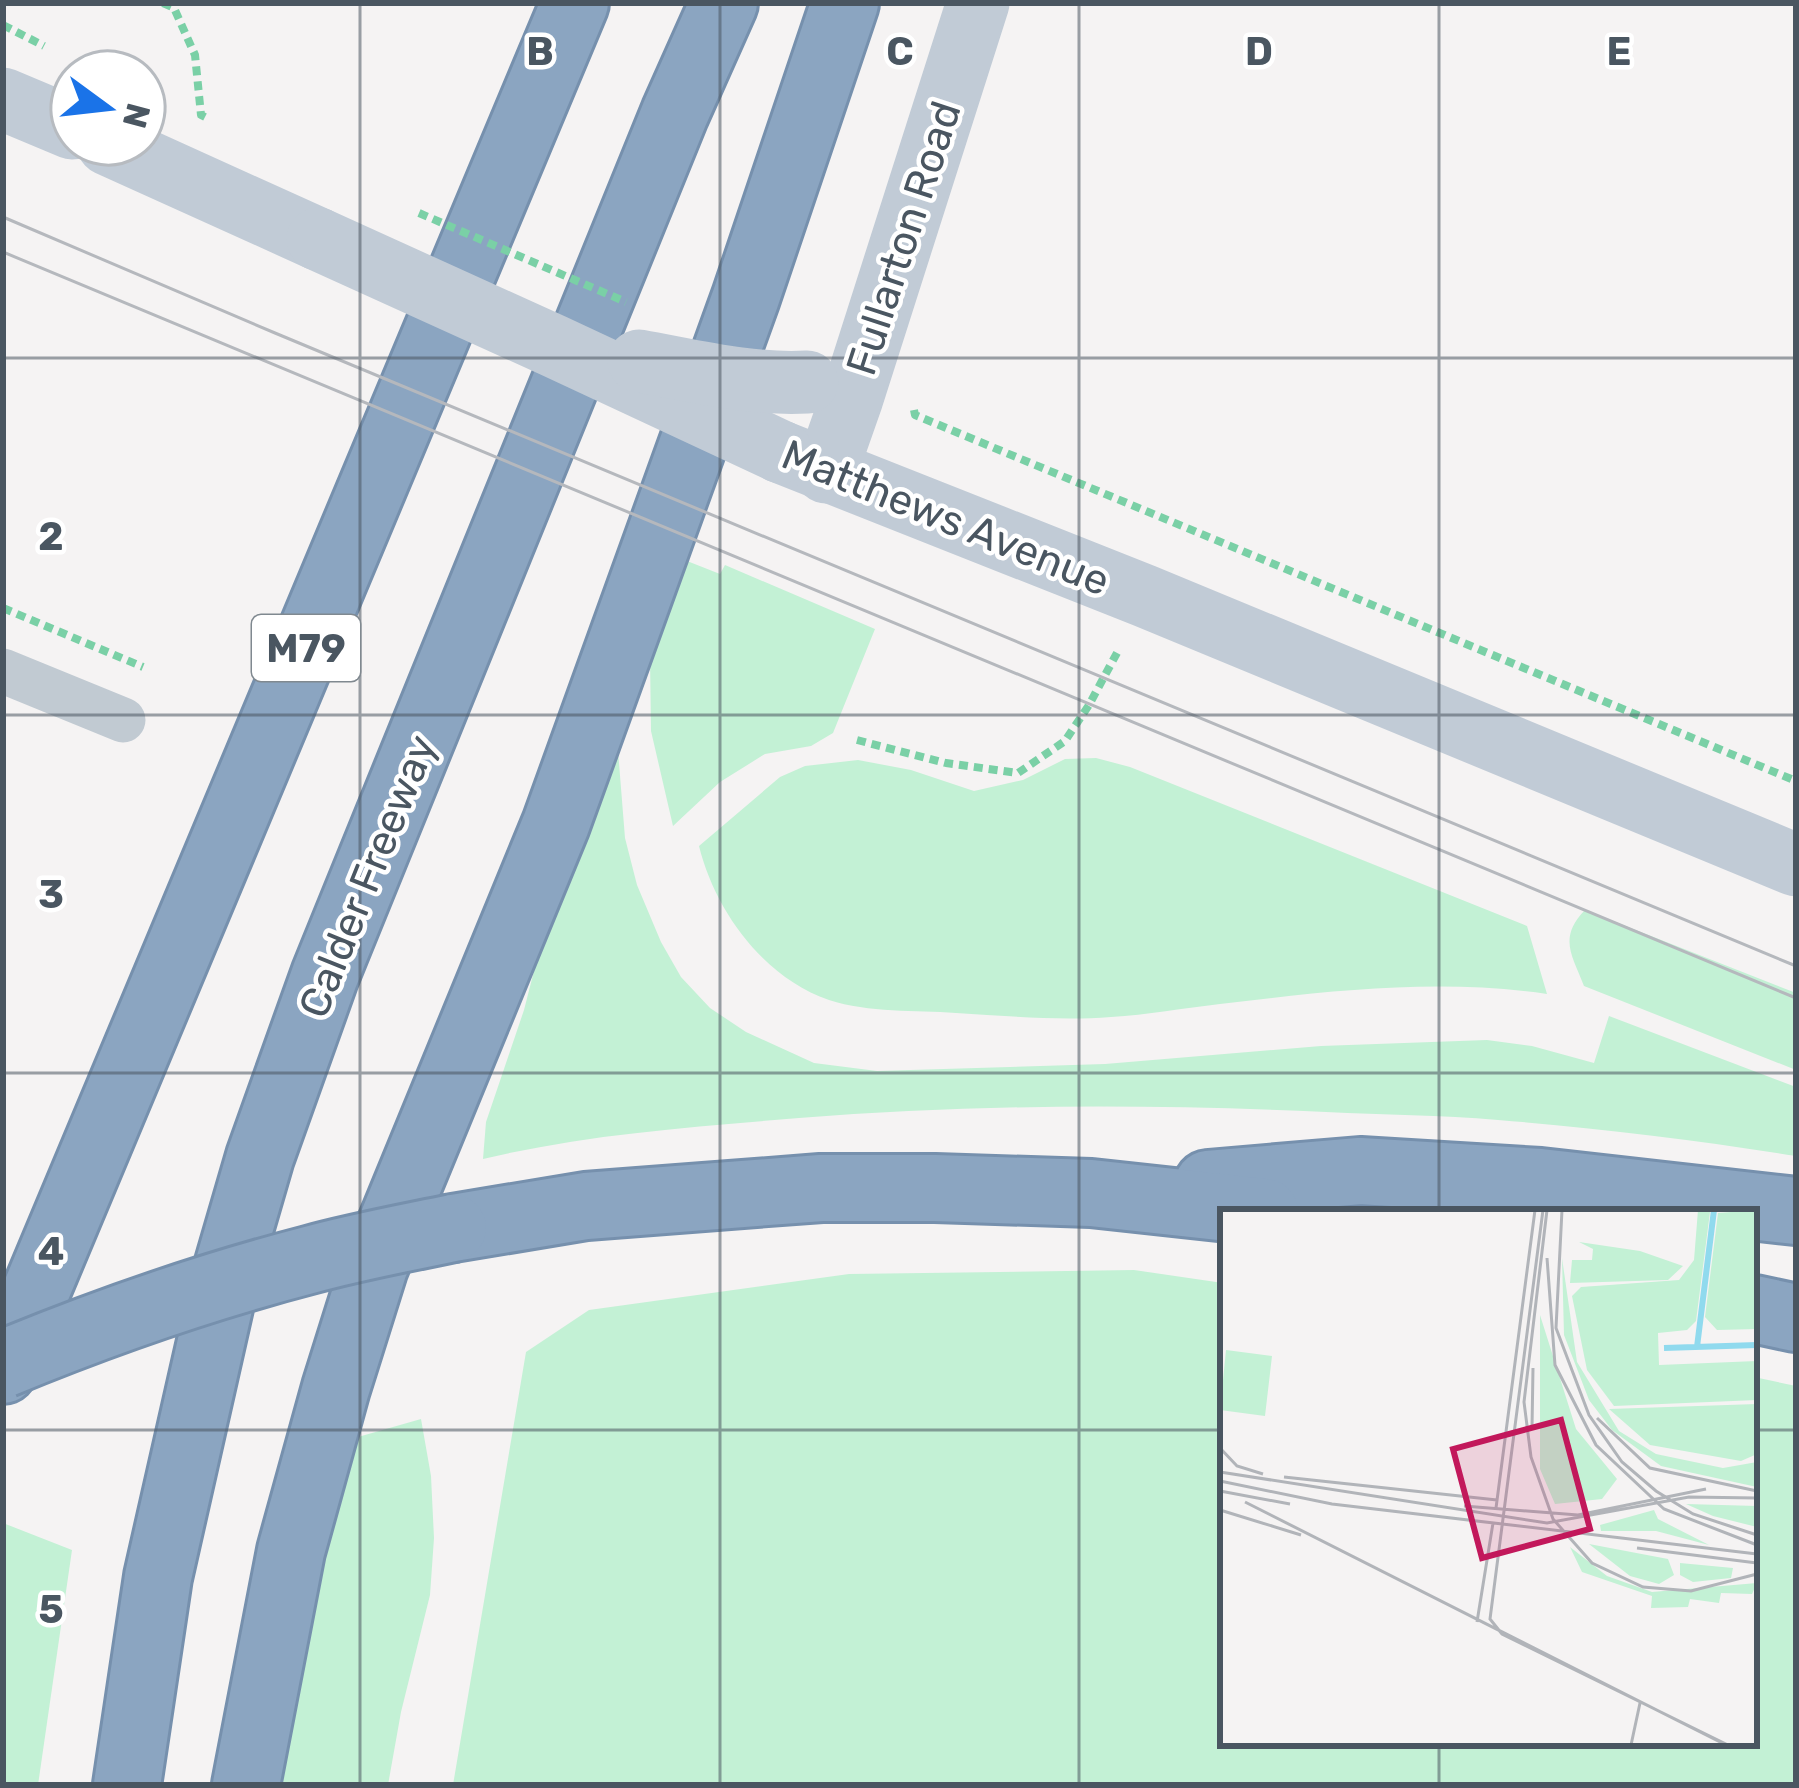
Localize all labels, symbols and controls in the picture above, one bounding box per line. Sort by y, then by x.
text: B [526,29,554,75]
text: C [886,29,914,75]
text: D [1245,29,1273,75]
text: E [1607,29,1631,75]
north arrow [48,48,168,168]
street label: Fullarton Road [836,95,972,381]
text: N [115,99,158,132]
street label: Matthews Avenue [775,429,1117,606]
text: 2 [38,514,64,560]
road number: M79 [252,615,360,681]
street label: Calder Freeway [289,728,447,1025]
text: 3 [38,872,64,918]
inset map [1220,1209,1757,1746]
text: 4 [38,1229,64,1275]
text: 5 [38,1587,64,1633]

